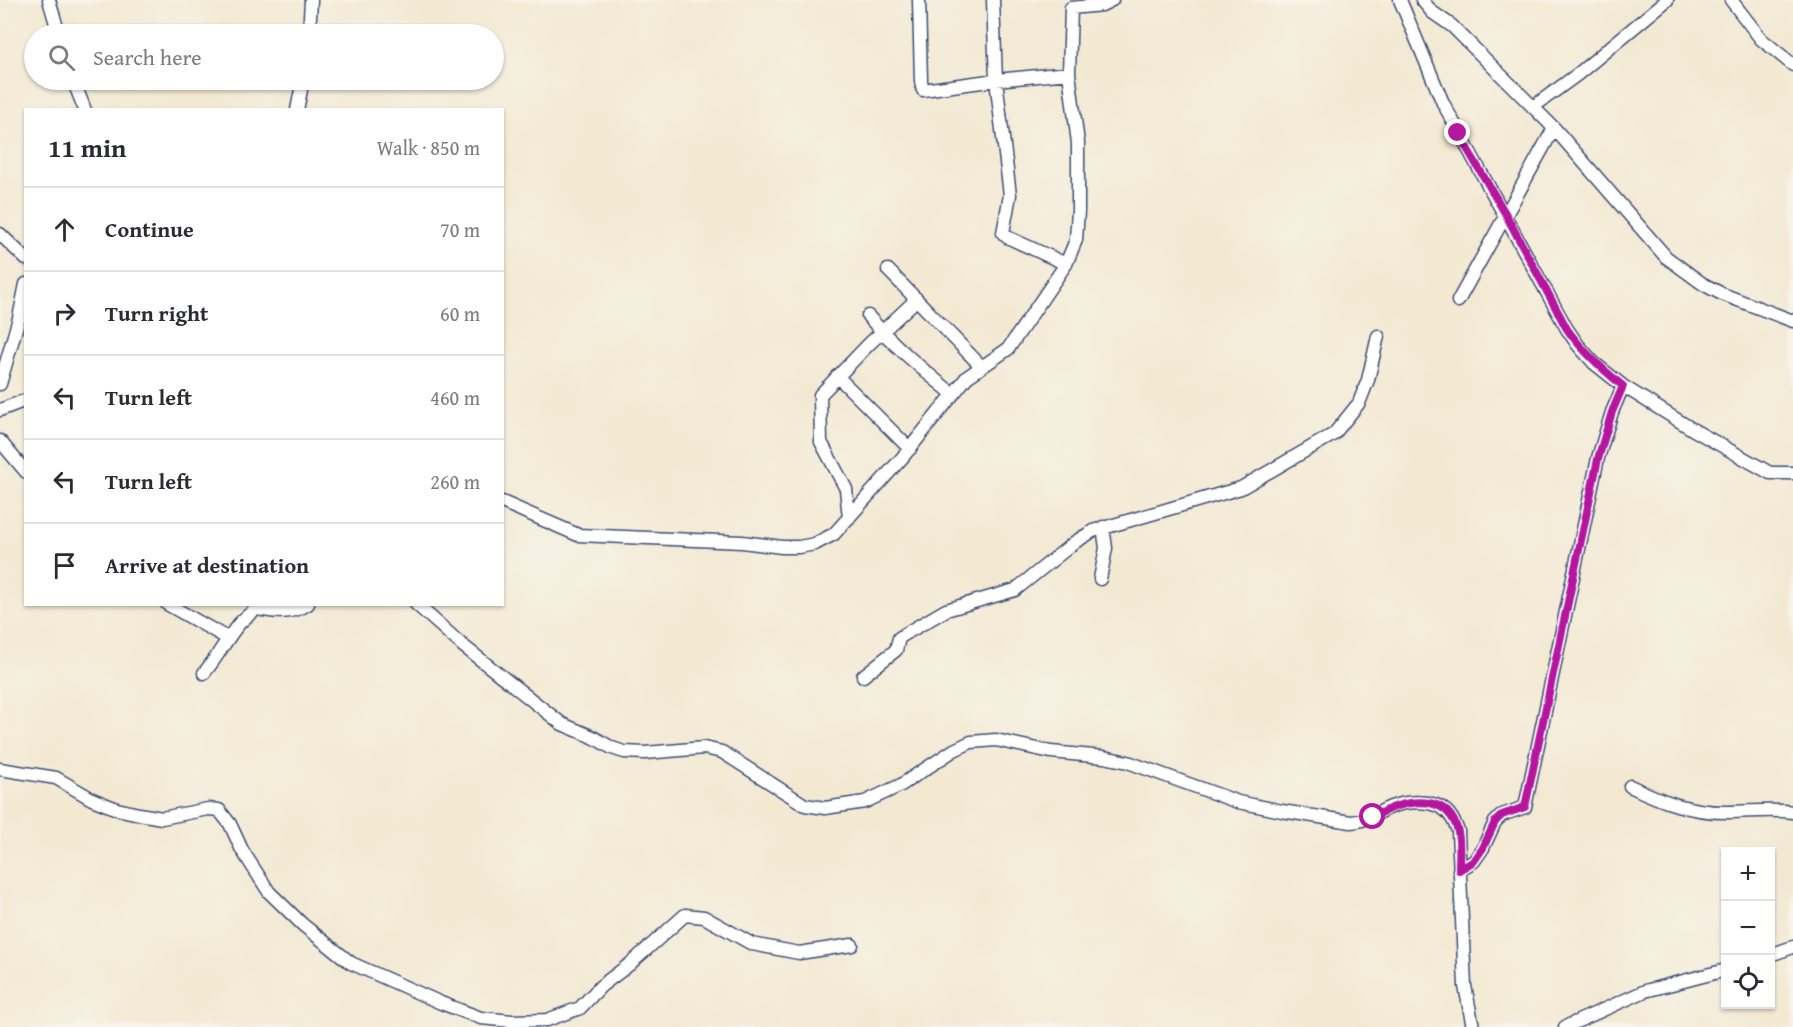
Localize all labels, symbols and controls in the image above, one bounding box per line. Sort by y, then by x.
search box [24,24,504,90]
icon: search [45,41,78,74]
text: Search here [93,41,202,73]
route end [1444,119,1470,145]
text: 11 min [48,128,126,167]
text: Walk · 850 m [377,133,480,162]
icon: ahead [48,213,81,246]
text: Continue [105,213,194,245]
text: 70 m [440,215,480,244]
icon: right [48,297,81,330]
text: Turn right [105,297,208,329]
text: 60 m [440,299,480,328]
icon: left [48,381,81,414]
text: Turn left [105,381,192,413]
text: 460 m [430,383,480,412]
icon: left [48,465,81,498]
text: Turn left [105,465,192,497]
text: 260 m [430,467,480,496]
icon: arrive [48,549,81,582]
text: Arrive at destination [105,549,309,581]
route start [1359,803,1385,829]
map controls [1721,847,1775,1009]
button: + [1721,847,1775,901]
button: − [1721,901,1775,955]
button: locate [1721,955,1775,1009]

